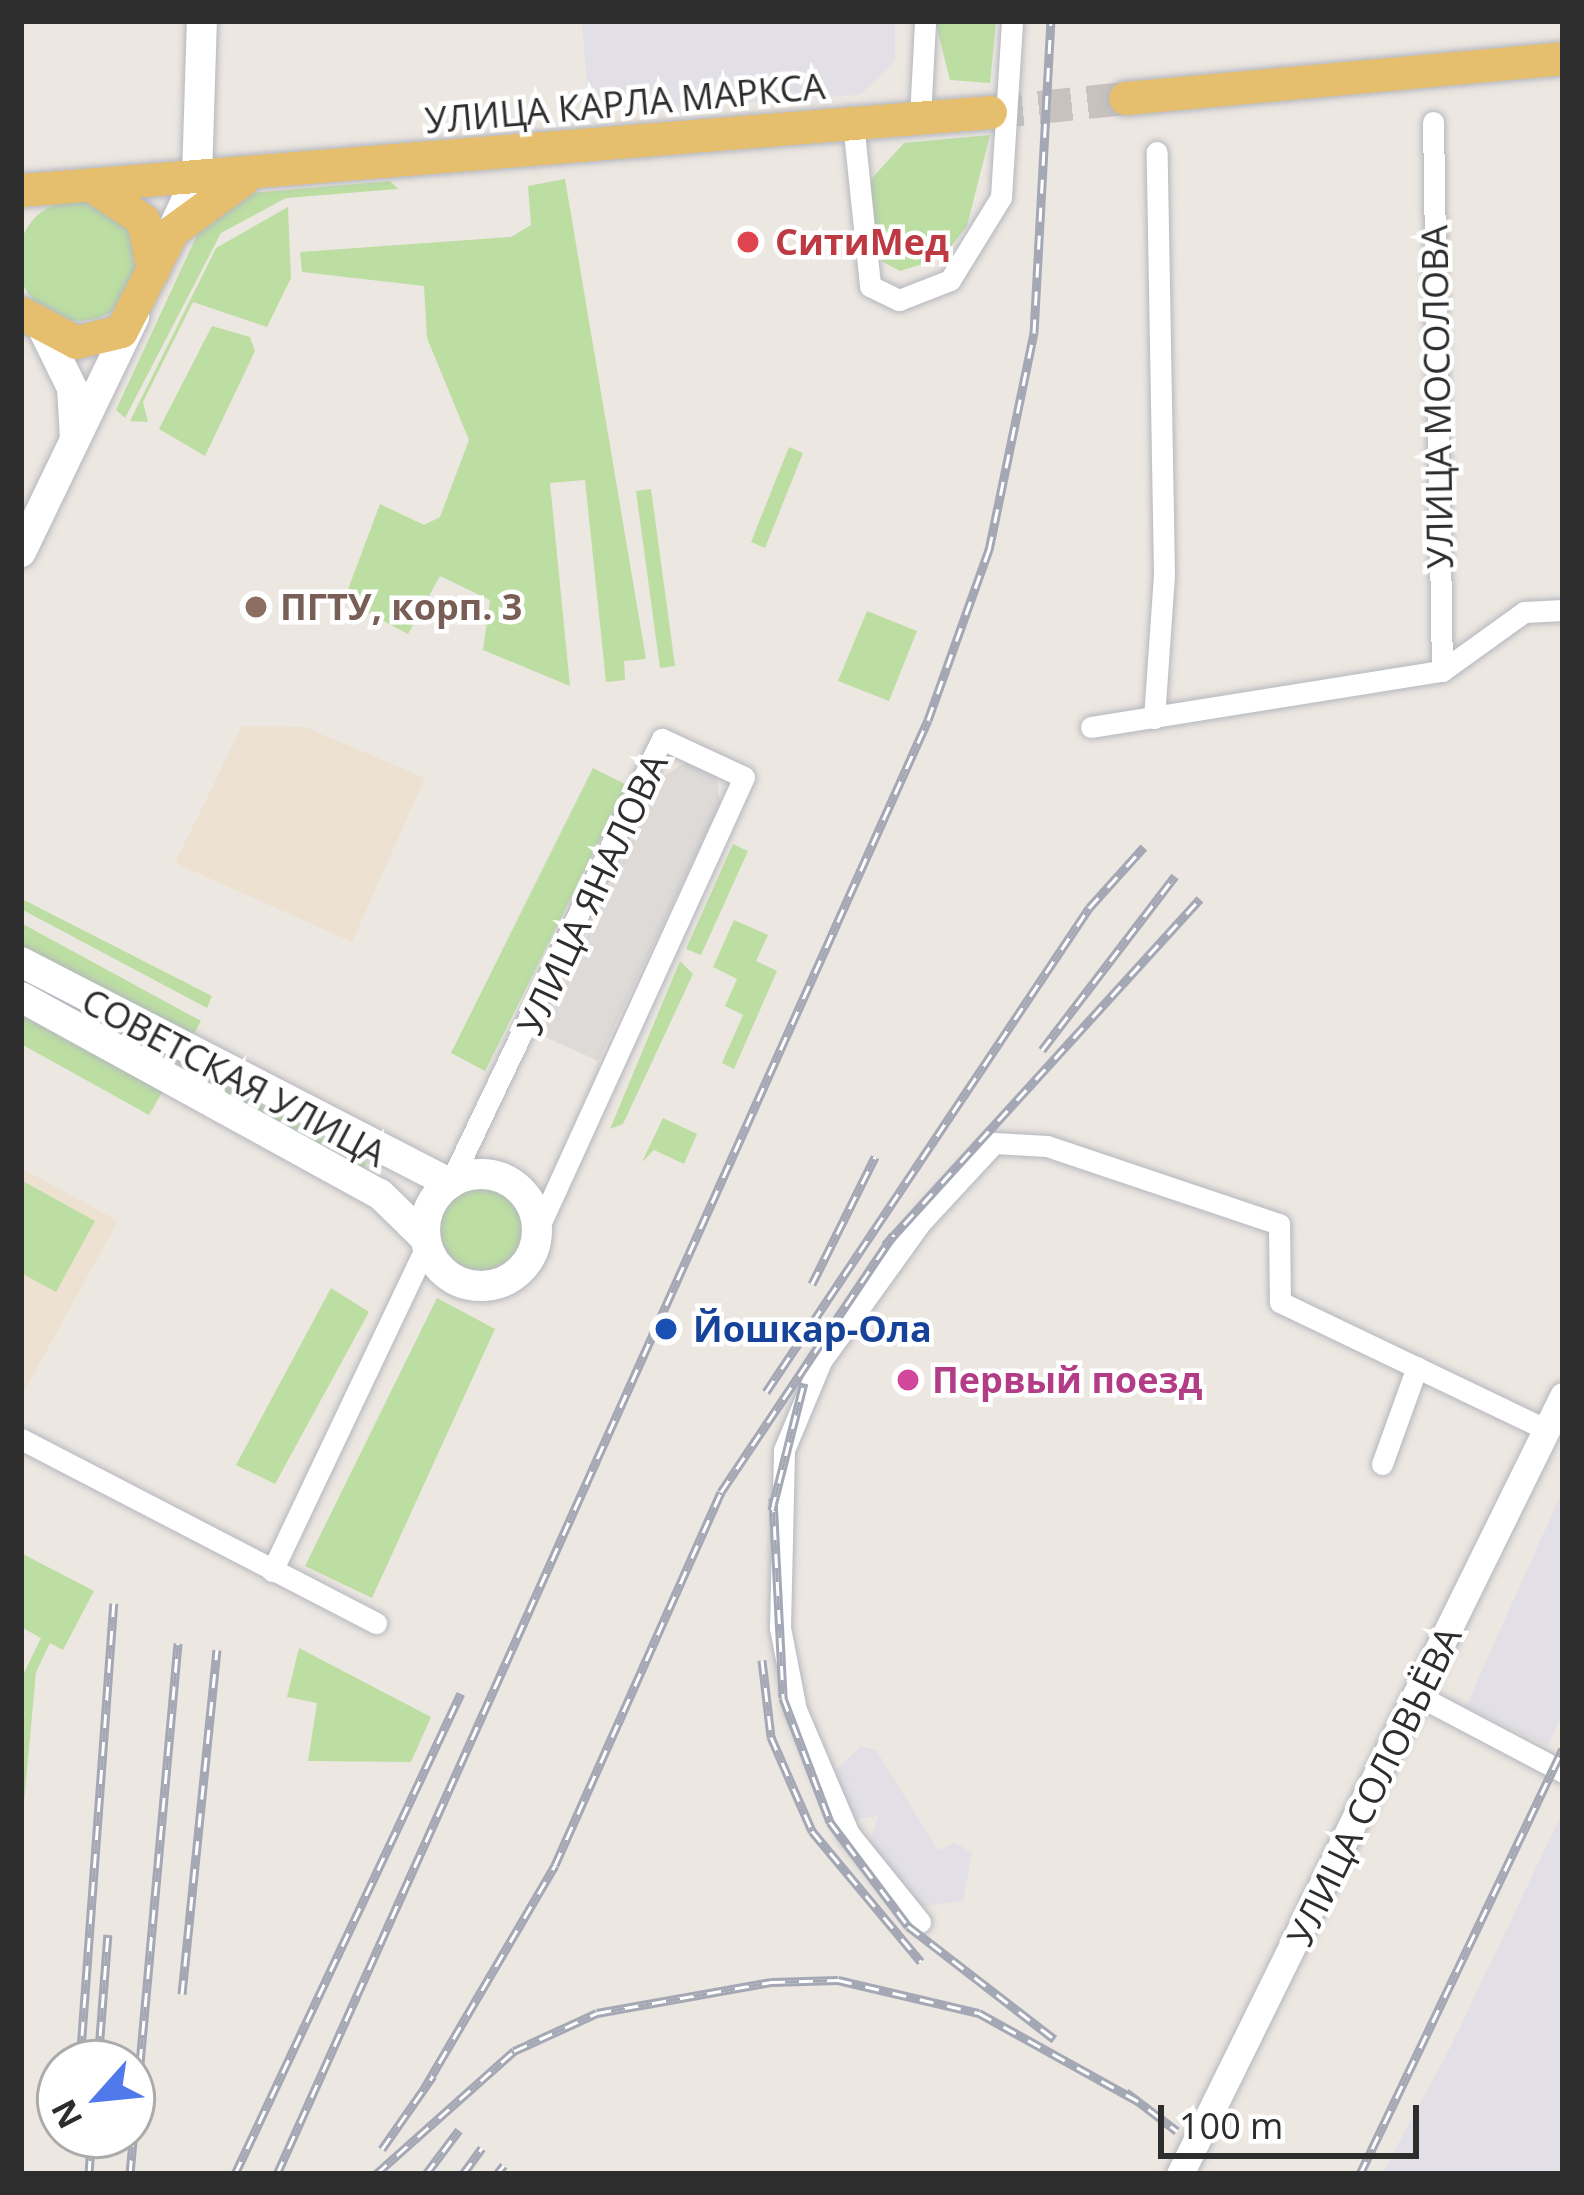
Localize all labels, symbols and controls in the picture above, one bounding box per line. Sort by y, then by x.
street label: УЛИЦА КАРЛА МАРКСА [423,64,827,142]
place label: СитиМед [775,220,949,264]
street label: УЛИЦА МОСОЛОВА [1412,225,1462,569]
marker: СитиМед [732,226,764,258]
place label: ПГТУ, корп. 3 [280,585,522,629]
marker: ПГТУ, корп. 3 [243,594,269,620]
street label: УЛИЦА ЯНАЛОВА [508,747,676,1041]
street label: СОВЕТСКАЯ УЛИЦА [75,979,393,1175]
place label: Йошкар-Ола [693,1307,932,1351]
marker: Йошкар-Ола [650,1313,682,1345]
place label: Первый поезд [932,1358,1202,1402]
marker: Первый поезд [895,1367,921,1393]
street label: УЛИЦА СОЛОВЬЁВА [1278,1619,1470,1953]
north arrow [36,2039,156,2159]
scale bar [1164,2081,1425,2155]
text: N [40,2092,92,2136]
text: 100 m [1179,2101,1283,2150]

